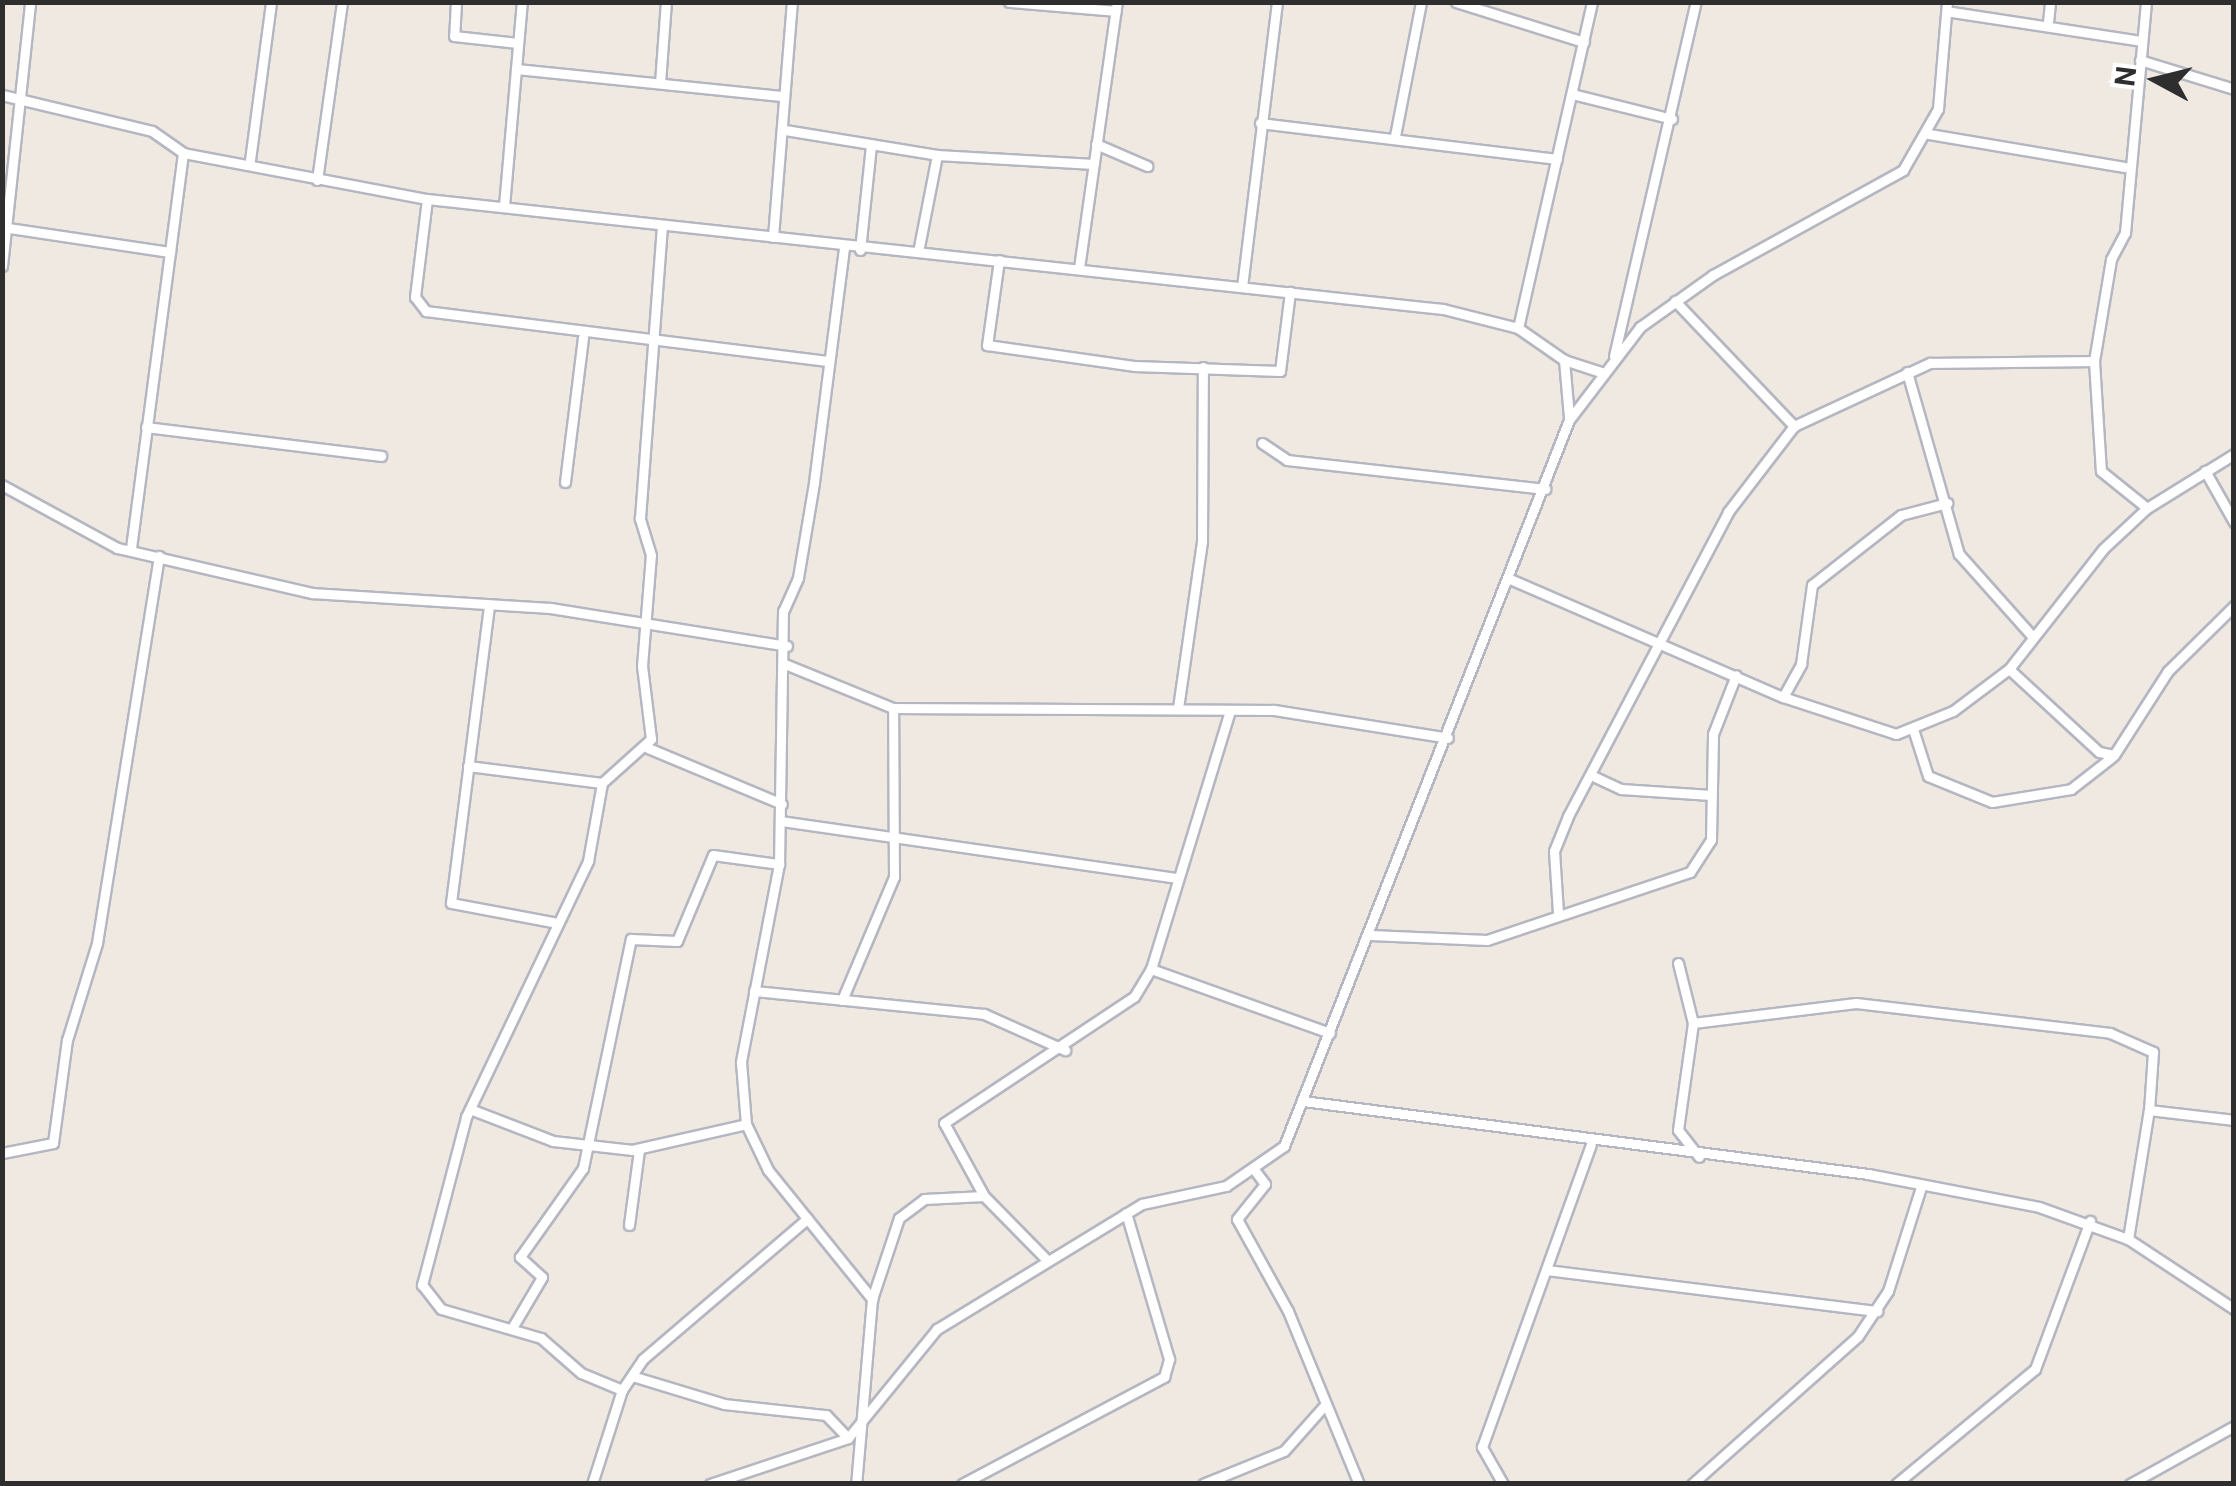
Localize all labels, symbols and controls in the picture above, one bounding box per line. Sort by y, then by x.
north arrow [2106,30,2206,130]
text: N [2108,64,2143,88]

